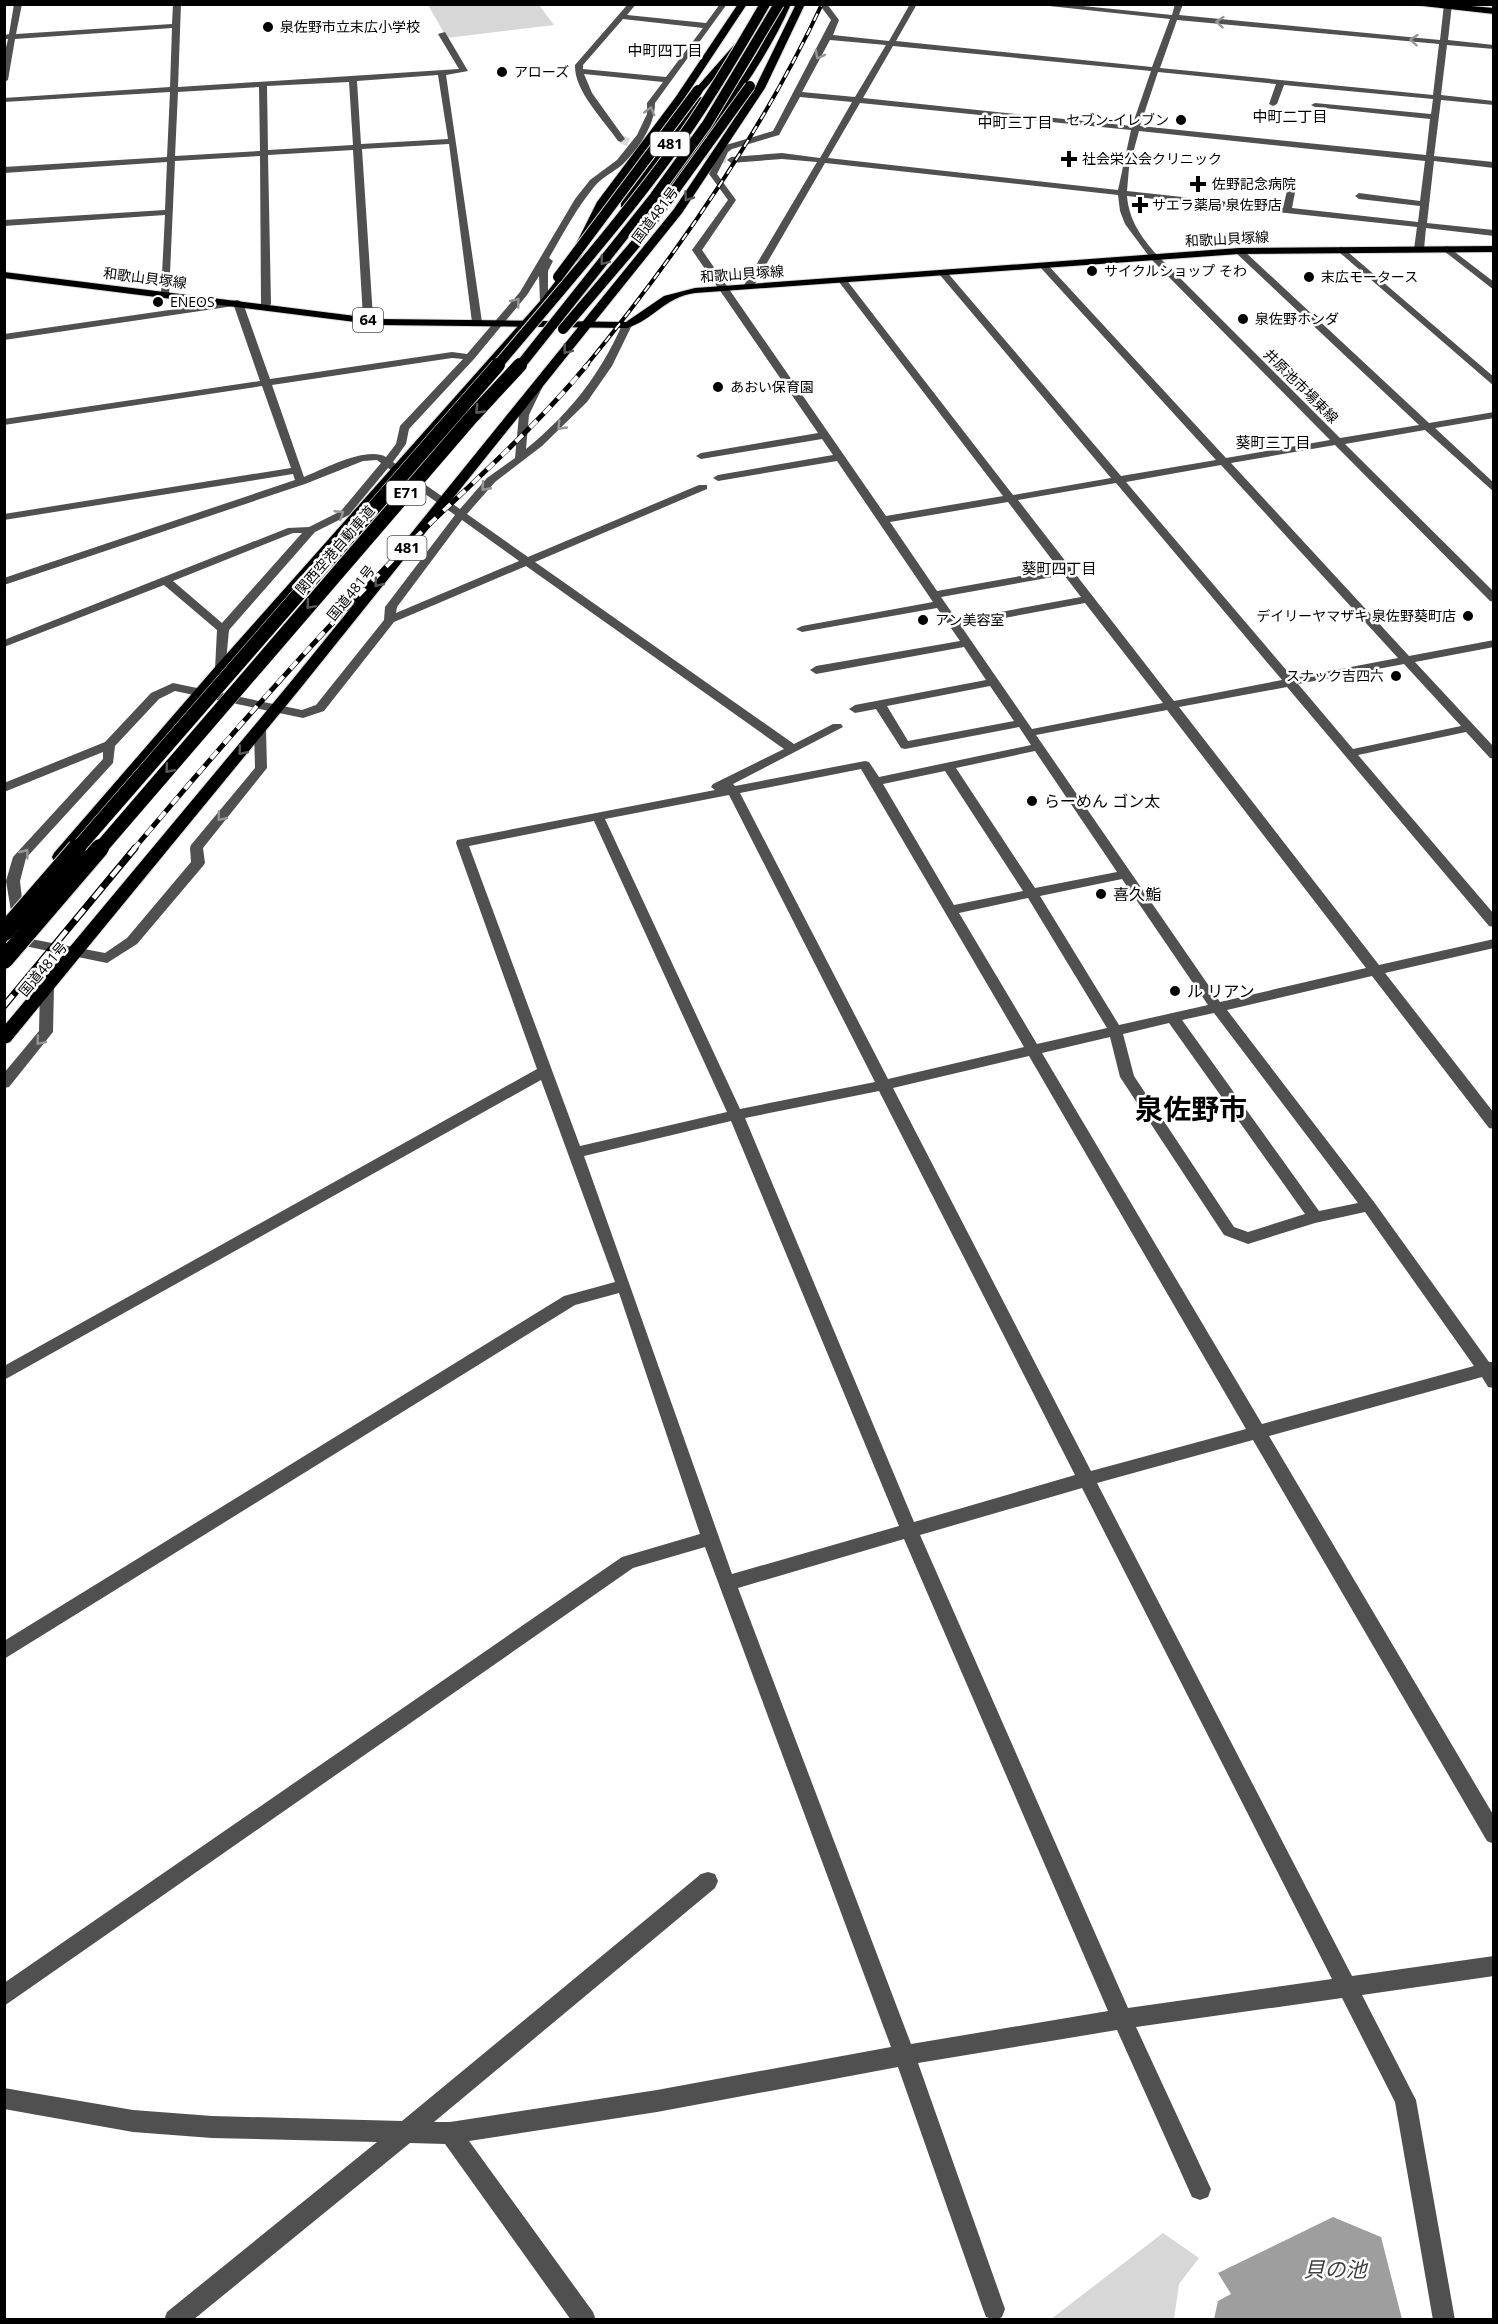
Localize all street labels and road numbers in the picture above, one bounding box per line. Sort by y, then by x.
road number: 481 [650,132,690,156]
street label: 国道481号 [627,183,682,247]
street label: 和歌山貝塚線 [1185,227,1269,250]
street label: 和歌山貝塚線 [699,261,785,286]
street label: 和歌山貝塚線 [102,263,188,292]
road number: 64 [353,308,383,332]
street label: 井原池市場東線 [1260,344,1343,427]
road number: E71 [386,481,426,505]
street label: 関西空港自動車道 [291,501,379,598]
road number: 481 [388,536,426,560]
street label: 国道481号 [322,561,379,624]
street label: 国道481号 [14,937,71,1000]

